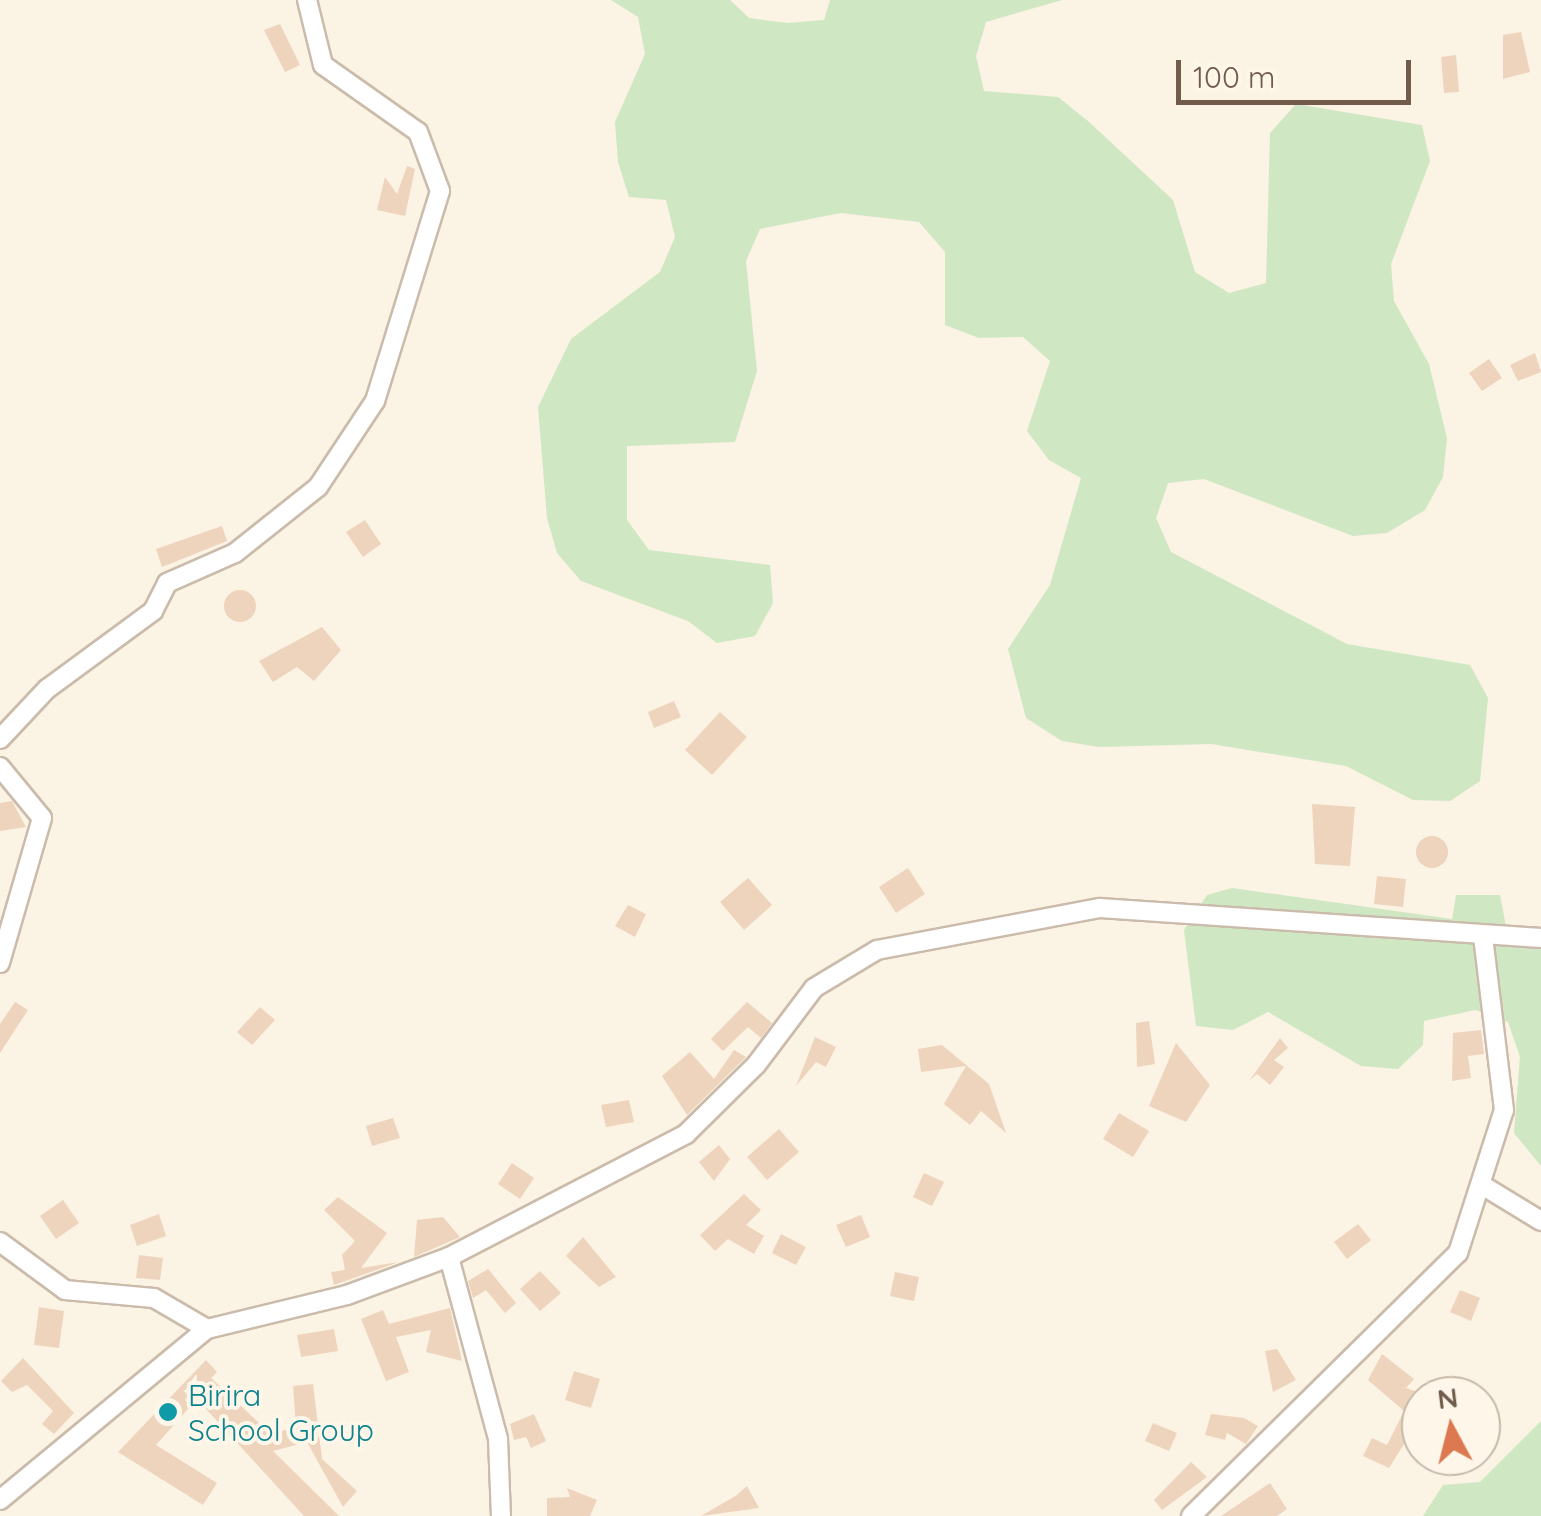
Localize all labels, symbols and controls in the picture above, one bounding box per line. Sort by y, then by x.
scale bar [1181,40,1416,102]
text: 100 m [1193,58,1275,96]
north arrow [1401,1376,1501,1476]
place label: Birira School Group [188,1377,374,1448]
text: N [1435,1379,1460,1416]
marker: Birira School Group [157,1401,179,1423]

